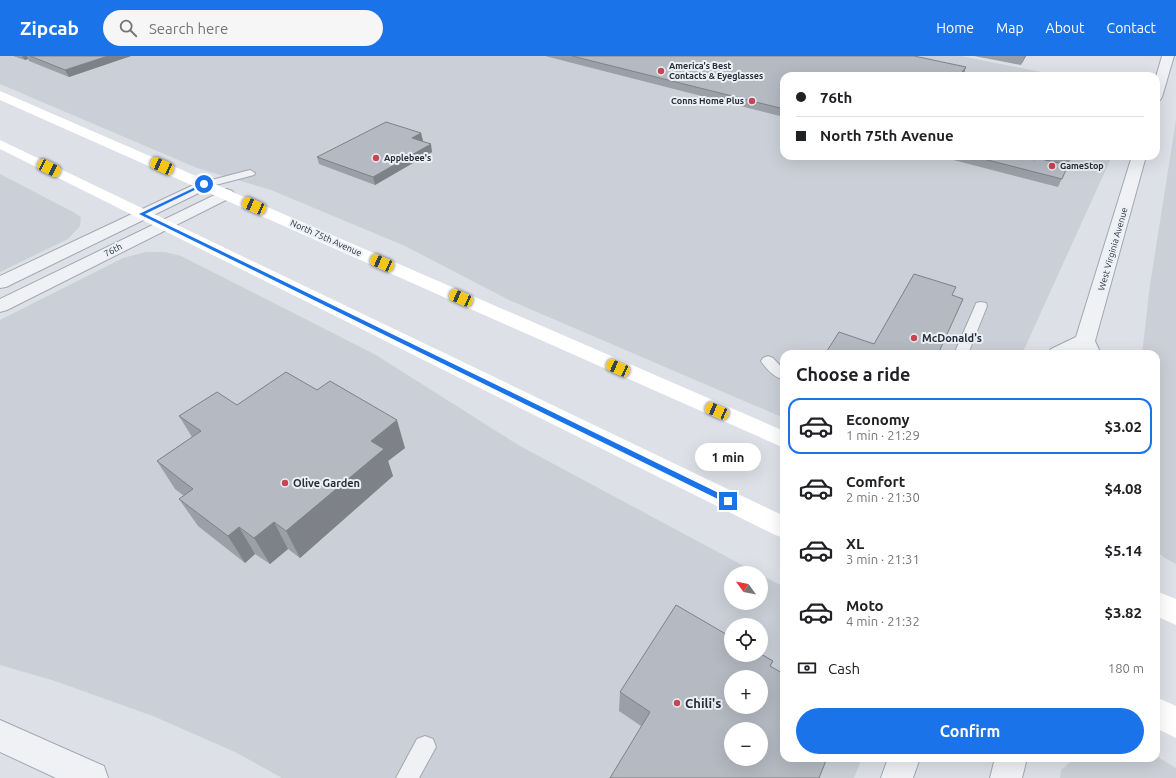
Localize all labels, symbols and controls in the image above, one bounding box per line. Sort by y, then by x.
search box [103,10,383,46]
text: Zipcab [20,17,79,39]
icon: search [117,17,139,39]
text: Search here [149,20,228,37]
text: Home [936,20,974,36]
text: Map [996,20,1024,36]
text: About [1046,20,1085,36]
text: Contact [1107,20,1156,36]
place label: America's Best Contacts & Eyeglasses [669,61,763,81]
marker: America's Best Contacts & Eyeglasses [656,66,666,76]
text: 76th [820,89,852,106]
place label: Conns Home Plus [671,96,744,106]
marker: Conns Home Plus [747,96,757,106]
text: North 75th Avenue [820,127,954,144]
marker: Applebee's [371,153,381,163]
place label: Applebee's [384,153,431,163]
car [149,156,175,176]
car [36,157,62,179]
marker: GameStop [1047,161,1057,171]
place label: GameStop [1060,161,1104,171]
route start [195,175,213,193]
car [241,196,267,216]
street label: West Virginia Avenue [1096,206,1130,292]
street label: North 75th Avenue [289,218,363,258]
street label: 76th [102,241,124,259]
car [369,253,395,273]
car [448,288,474,308]
place label: McDonald's [922,332,982,344]
marker: McDonald's [909,333,919,343]
car [605,358,631,378]
text: Choose a ride [796,364,910,384]
car [704,401,730,421]
icon: car [798,408,834,444]
text: Economy [846,411,910,428]
text: $3.02 [1104,418,1142,435]
text: 1 min · 21:29 [846,428,920,442]
callout: 1 min [695,443,761,471]
text: 1 min [712,450,744,464]
icon: car [798,470,834,506]
text: Comfort [846,473,905,490]
place label: Olive Garden [293,477,360,489]
marker: Olive Garden [280,478,290,488]
text: $4.08 [1104,480,1142,497]
text: 2 min · 21:30 [846,490,920,504]
route end [719,492,737,510]
icon: car [798,532,834,568]
text: XL [846,535,864,552]
text: $5.14 [1104,542,1142,559]
text: 3 min · 21:31 [846,552,920,566]
north arrow [724,566,768,610]
map controls [724,566,768,766]
icon: car [798,594,834,630]
text: Moto [846,597,884,614]
text: $3.82 [1104,604,1142,621]
text: 4 min · 21:32 [846,614,920,628]
button: locate [724,618,768,662]
icon: cash [796,657,818,679]
text: Cash [828,660,860,677]
text: 180 m [1108,661,1144,675]
button: + [724,670,768,714]
place label: Chili's [685,696,721,710]
marker: Chili's [672,698,682,708]
button: Confirm [796,708,1144,754]
button: − [724,722,768,766]

